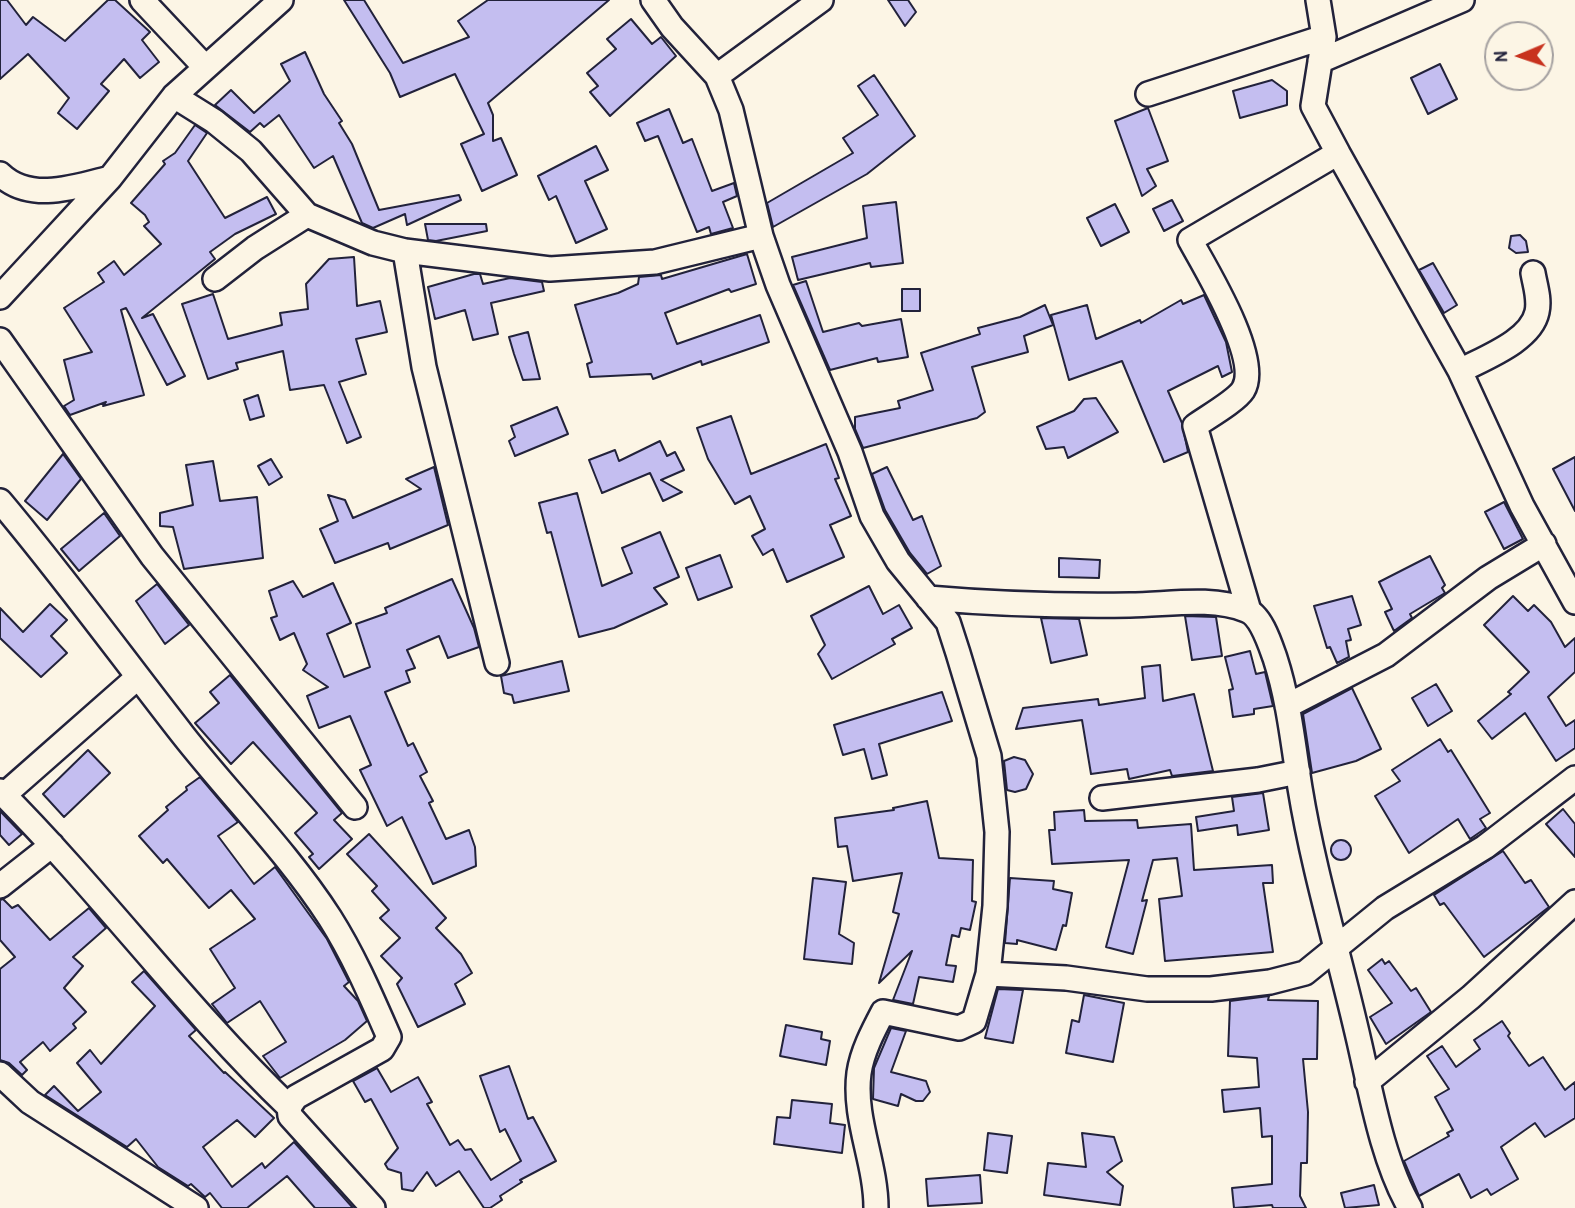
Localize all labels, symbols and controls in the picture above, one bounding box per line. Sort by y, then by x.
north arrow [1484,21,1554,91]
text: N [1487,51,1513,62]

